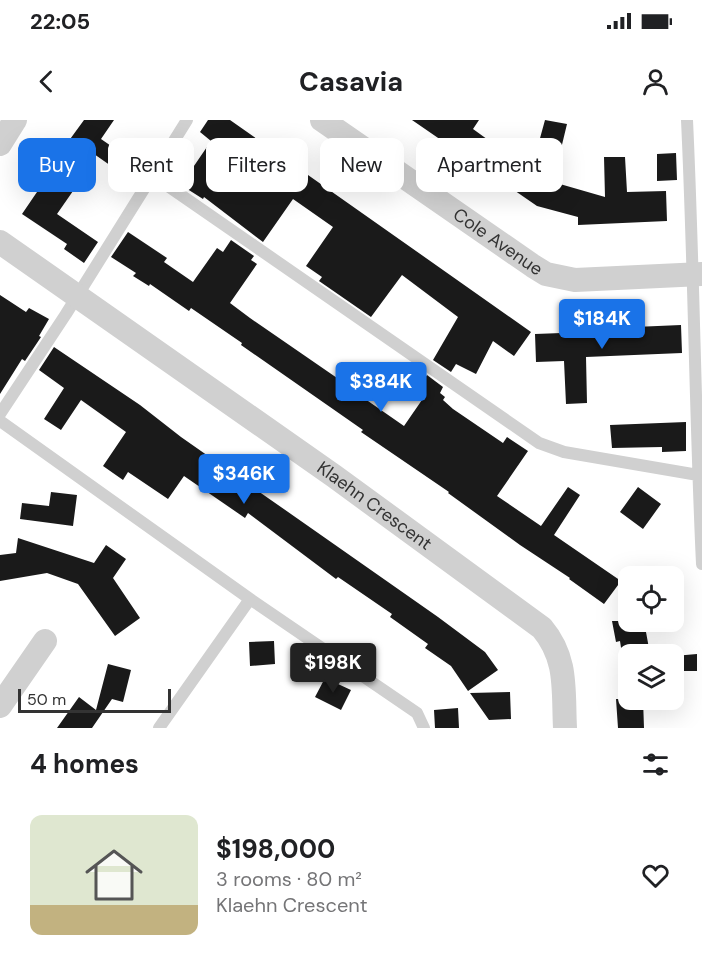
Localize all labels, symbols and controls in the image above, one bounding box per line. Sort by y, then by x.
text: 22:05 [30,7,90,36]
text: Casavia [299,64,403,99]
icon: back [30,65,63,98]
icon: person [639,65,672,98]
chip: Buy [18,138,96,192]
chip: Rent [108,138,194,192]
chip: Filters [206,138,308,192]
chip: New [320,138,404,192]
chip: Apartment [416,138,563,192]
street label: Cole Avenue [448,202,547,281]
pin: $184K [560,299,644,350]
text: $184K [573,305,631,331]
pin: $384K [339,362,423,413]
text: $384K [350,368,412,394]
pin: $346K [202,454,286,505]
street label: Klaehn Crescent [312,456,437,556]
text: $346K [213,460,275,486]
map controls [618,566,684,710]
button: locate [618,566,684,632]
pin: $198K [291,643,375,694]
button: layers [618,644,684,710]
text: $198K [304,649,362,675]
scale bar [18,686,171,714]
text: 50 m [27,689,66,710]
text: 4 homes [30,747,139,781]
icon: filters [639,748,672,781]
text: $198,000 [216,832,335,866]
icon: home [78,839,150,911]
icon: heart [639,859,672,892]
text: 3 rooms · 80 m² [216,866,362,892]
text: Klaehn Crescent [216,892,368,918]

